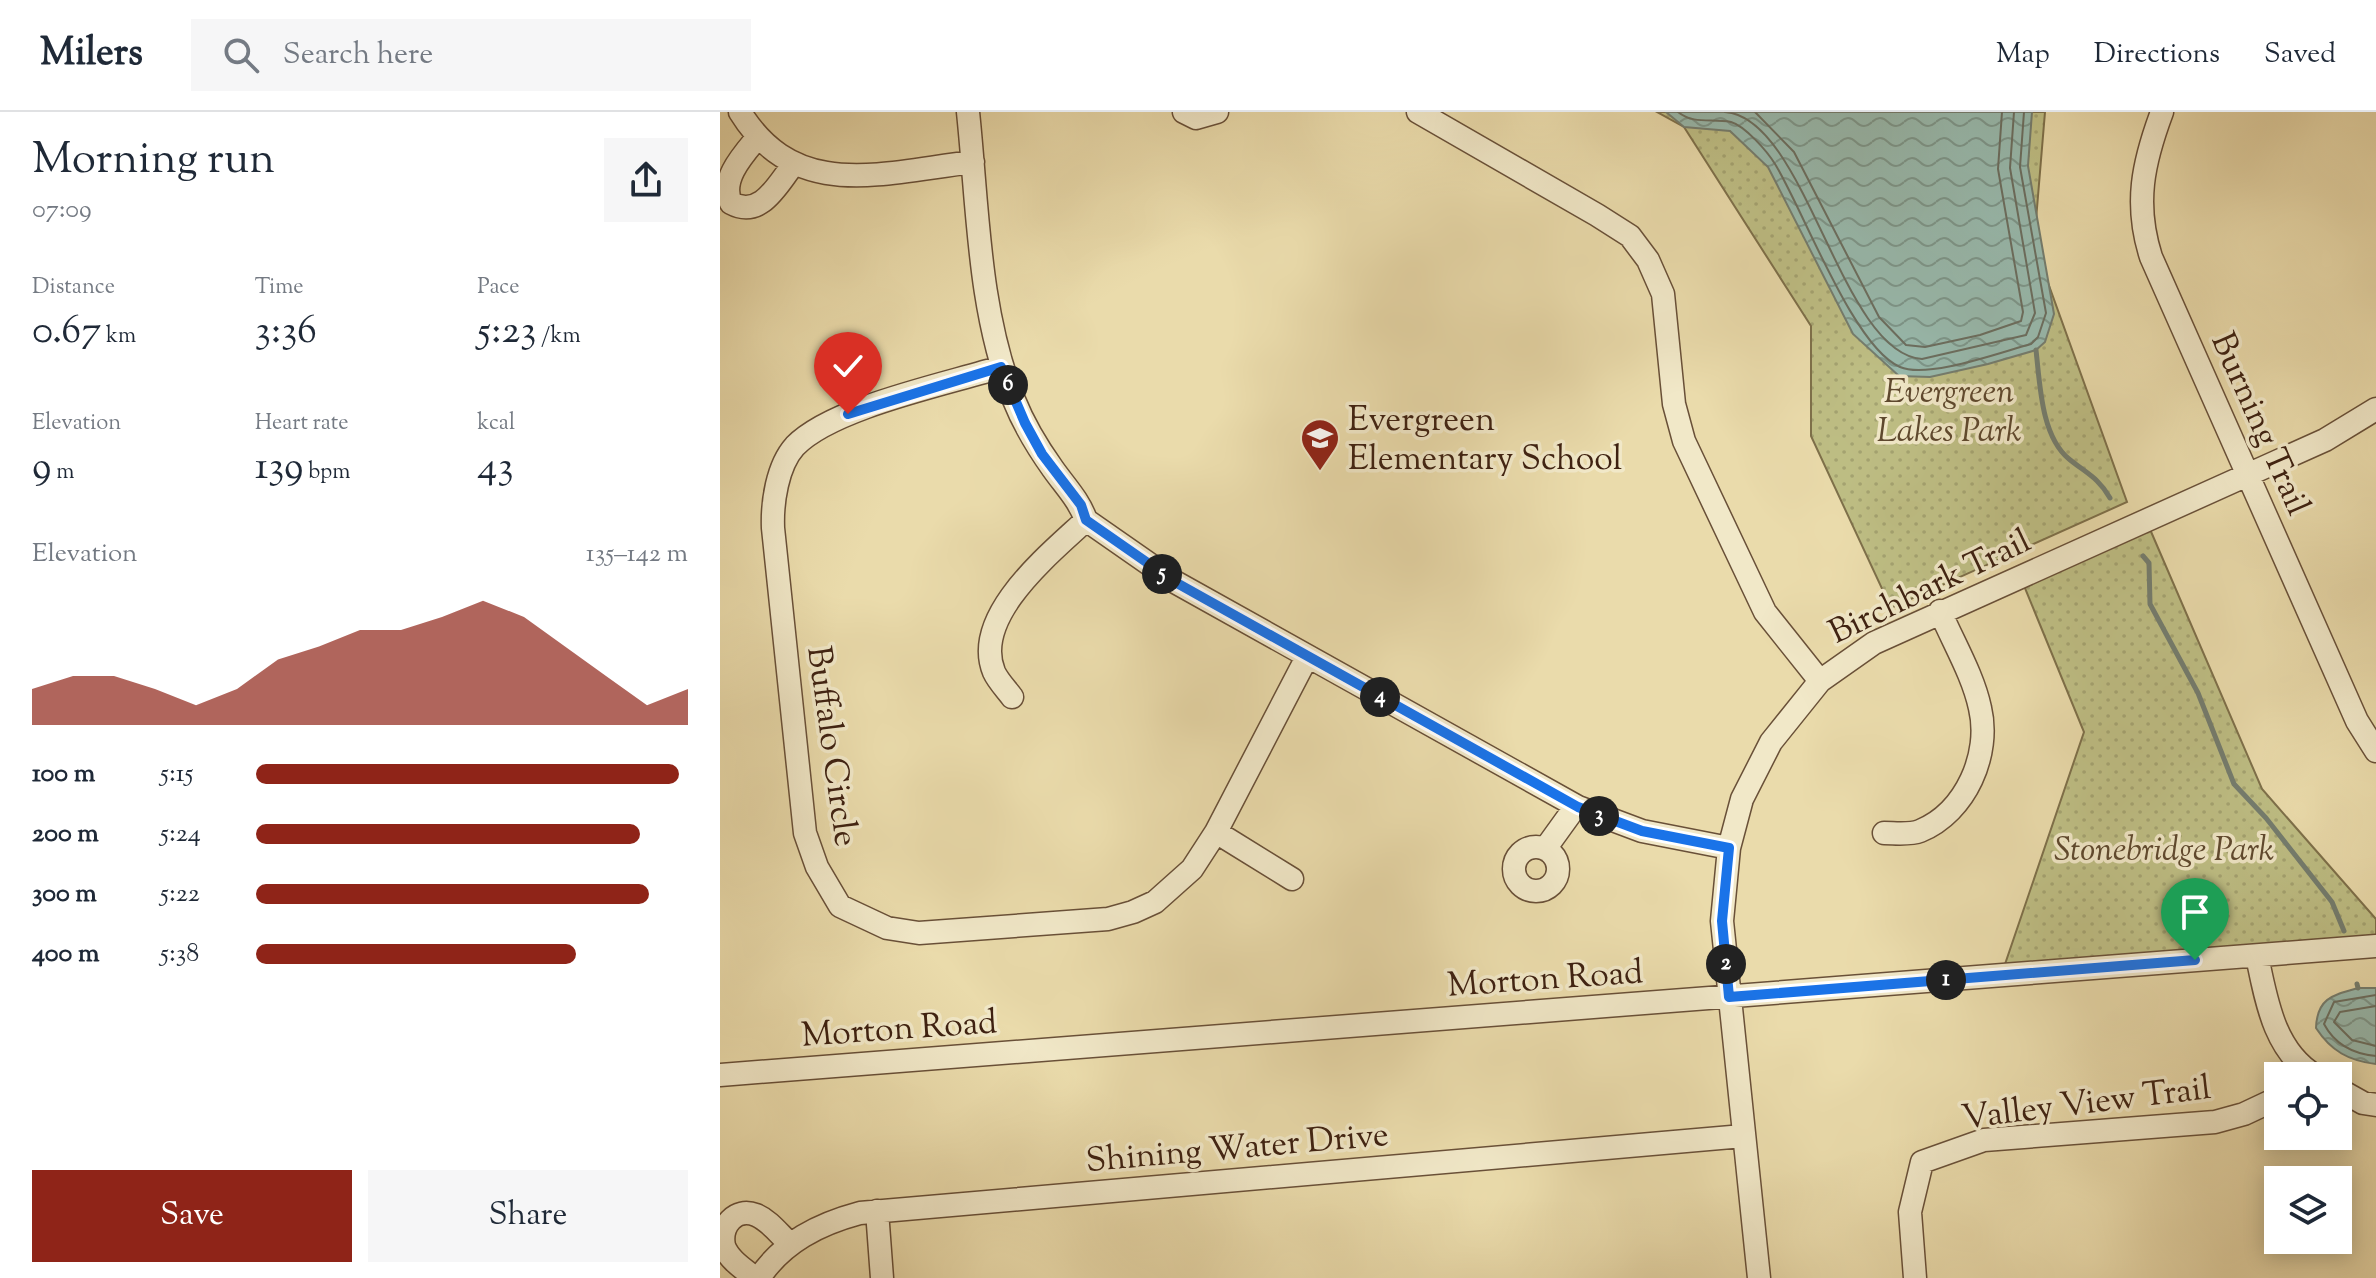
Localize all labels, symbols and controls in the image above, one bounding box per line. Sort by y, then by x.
search box [191,19,751,91]
text: Milers [40,28,143,82]
icon: search [219,33,263,77]
text: Search here [283,34,433,77]
text: Map [1996,35,2050,75]
text: Directions [2094,35,2220,75]
text: Saved [2264,35,2336,75]
text: Morning run [32,130,275,193]
button: share [604,138,688,222]
text: 07:09 [32,192,92,229]
text: Distance [32,272,115,304]
text: Time [255,272,304,304]
text: Pace [477,272,519,304]
text: 0.67 [32,304,101,361]
text: 3:36 [255,304,317,361]
text: 5:23 [477,304,536,361]
text: km [101,321,136,353]
text: /km [536,321,581,353]
street label: Burning Trail [2197,325,2321,524]
pin [814,332,882,414]
icon: check [826,344,870,388]
pin: 6 [988,365,1028,405]
text: 6 [1003,369,1013,401]
park label: Evergreen Lakes Park [1877,369,2021,457]
place label: Evergreen Elementary School [1348,397,1622,485]
text: Elevation [32,408,121,440]
text: Heart rate [255,408,349,440]
text: kcal [477,408,515,440]
school or university icon: Evergreen Elementary School [1299,417,1341,472]
text: 9 [32,440,51,497]
text: 139 [255,440,304,497]
text: 43 [477,440,514,497]
text: m [51,457,74,489]
text: bpm [304,457,350,489]
street label: Birchbark Trail [1821,518,2040,658]
text: Elevation [32,536,137,573]
text: 135–142 m [586,536,688,573]
pin: 5 [1142,554,1182,594]
text: 5 [1158,558,1166,590]
street label: Buffalo Circle [792,643,869,850]
pin: 4 [1360,677,1400,717]
text: 4 [1374,681,1386,713]
text: 100 m [32,756,95,793]
text: 5:15 [160,756,193,793]
pin: 3 [1579,796,1619,836]
text: 3 [1595,800,1603,832]
text: 200 m [32,816,99,853]
text: 5:24 [160,816,201,853]
park label: Stonebridge Park [2054,827,2274,876]
text: 300 m [32,876,97,913]
text: 5:22 [160,876,200,913]
pin [2161,878,2229,960]
icon: arrive [2173,890,2217,934]
text: 400 m [32,936,99,973]
text: 5:38 [160,936,199,973]
pin: 2 [1706,944,1746,984]
text: 2 [1721,948,1731,980]
street label: Morton Road [1446,949,1645,1012]
pin: 1 [1926,960,1966,1000]
text: 1 [1942,964,1950,996]
street label: Morton Road [800,999,999,1062]
map controls [2264,1062,2352,1254]
button: locate [2264,1062,2352,1150]
street label: Valley View Trail [1959,1065,2214,1144]
street label: Shining Water Drive [1084,1112,1391,1187]
button: layers [2264,1166,2352,1254]
button: Save [32,1170,352,1262]
button: Share [368,1170,688,1262]

